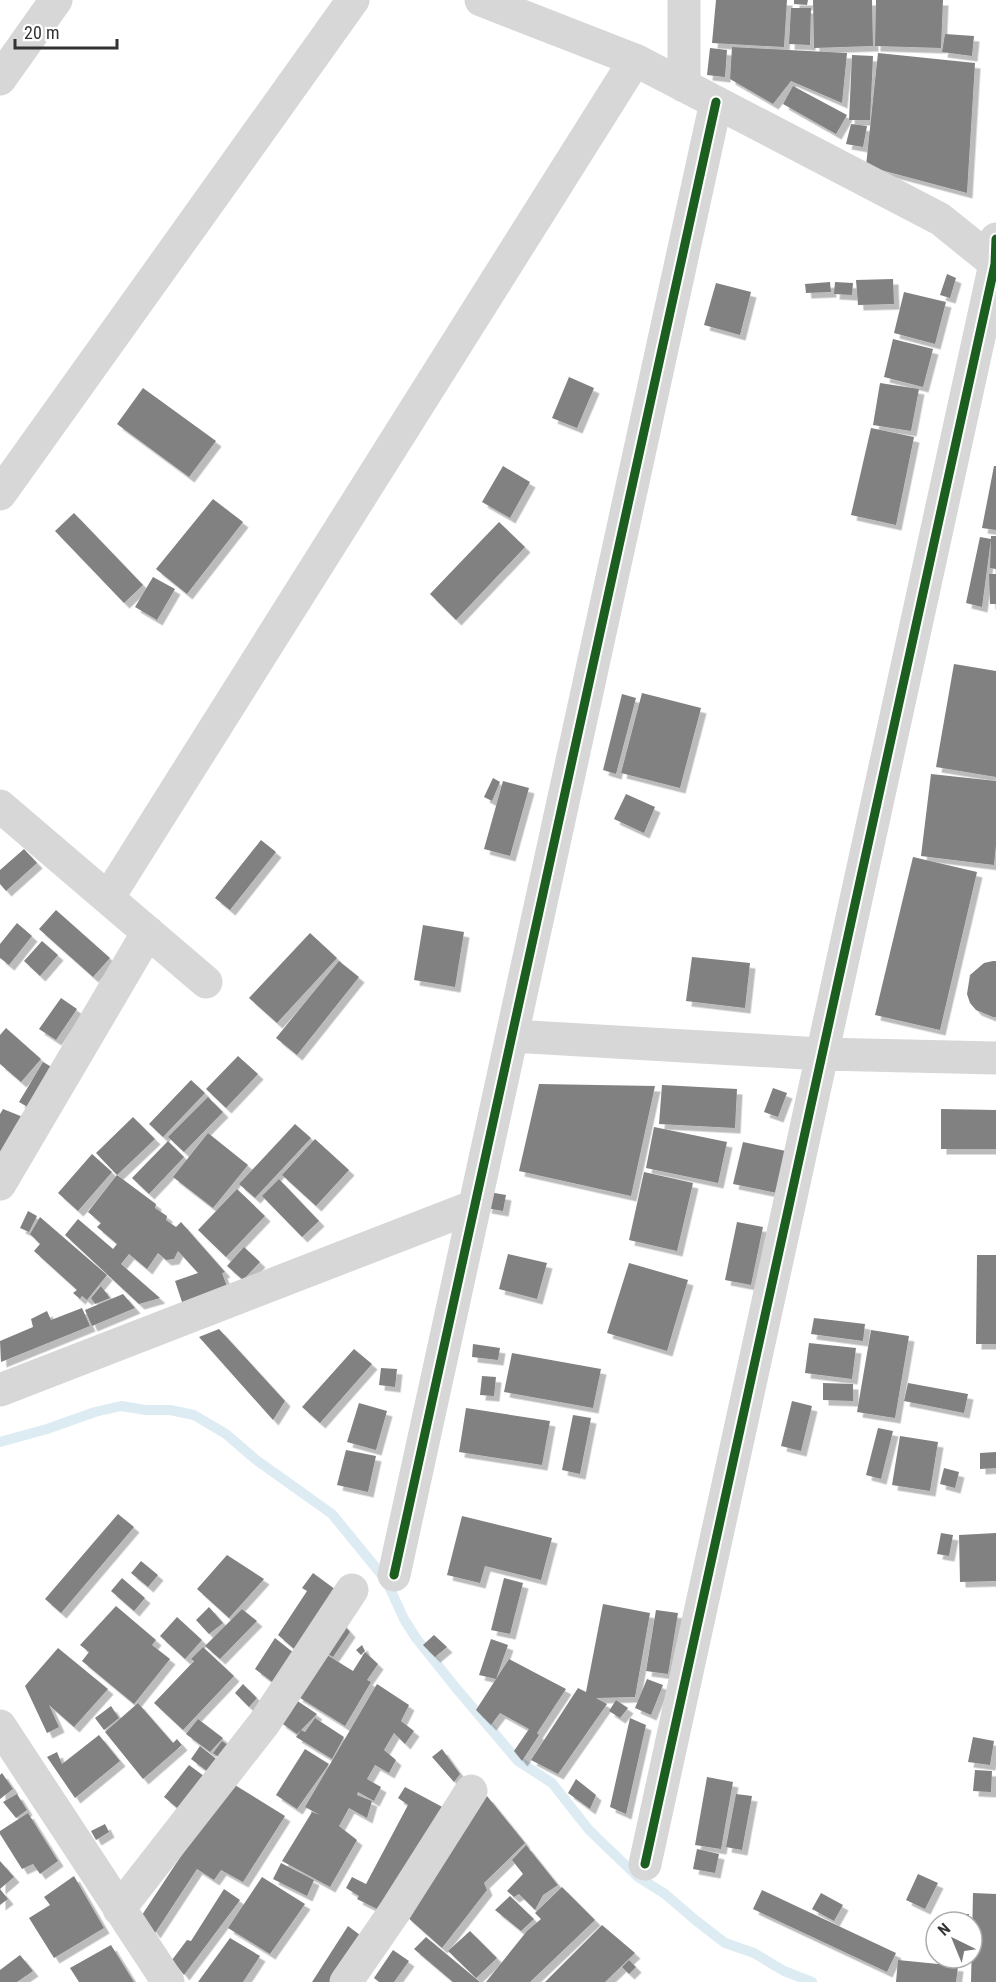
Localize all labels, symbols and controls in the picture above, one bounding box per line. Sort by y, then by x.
scale bar [15,12,117,50]
text: 20 m [24,22,59,43]
north arrow [924,1910,984,1970]
text: N [934,1919,954,1940]

